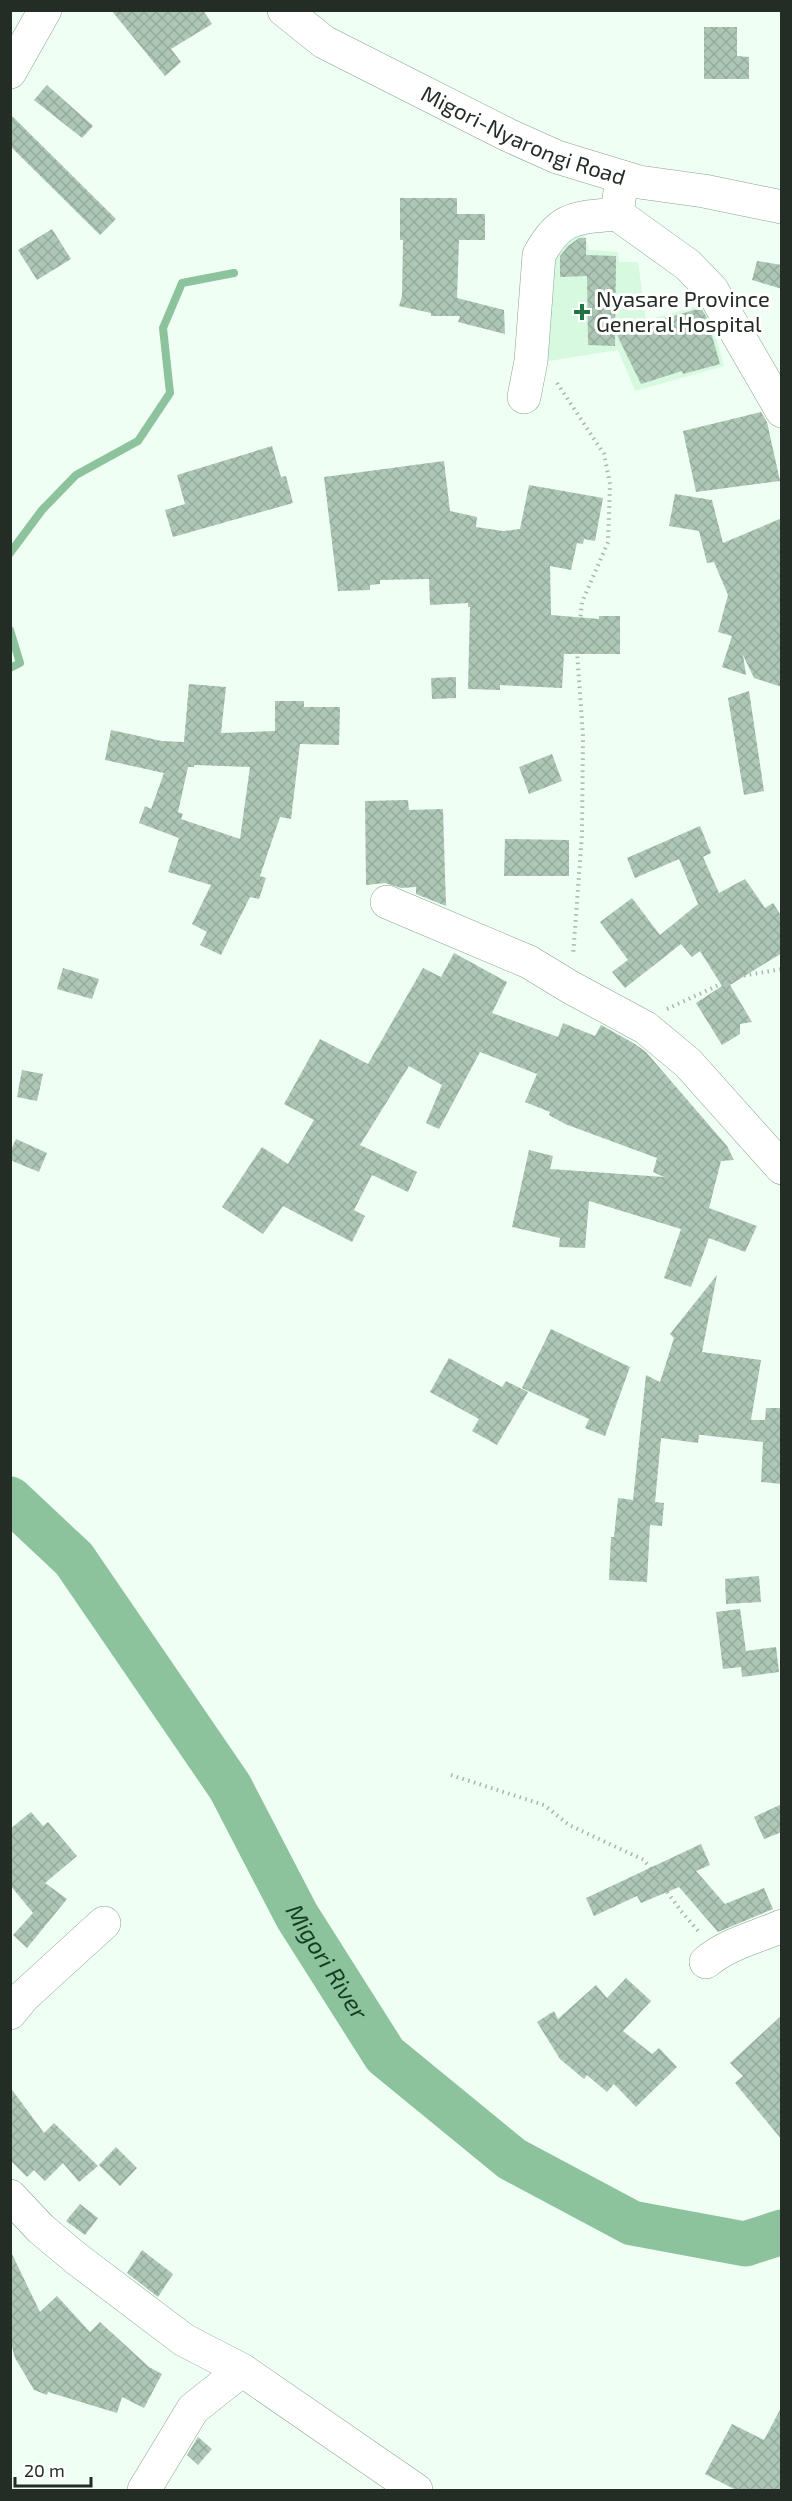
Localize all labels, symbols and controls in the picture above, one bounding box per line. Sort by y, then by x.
street label: Migori-Nyarongi Road [417,79,629,189]
place label: Nyasare Province General Hospital [596,285,770,336]
marker: Nyasare Province General Hospital [573,303,591,321]
water label: Migori River [280,1899,375,2025]
scale bar [15,2450,92,2488]
text: 20 m [24,2459,65,2481]

